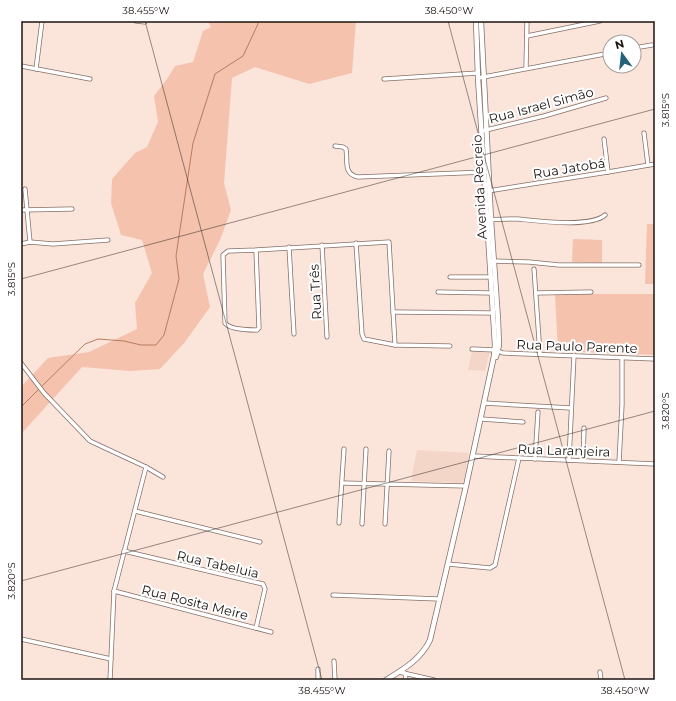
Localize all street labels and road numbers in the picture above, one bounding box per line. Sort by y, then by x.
street label: Rua Israel Simão [487,83,595,127]
street label: Avenida Recreio [468,134,490,240]
street label: Rua Jatobá [532,154,606,182]
street label: Rua Três [306,264,324,320]
street label: Rua Paulo Parente [516,336,638,356]
street label: Rua Laranjeira [517,440,611,460]
street label: Rua Tabeluia [175,547,261,581]
street label: Rua Rosita Meire [140,581,250,623]

